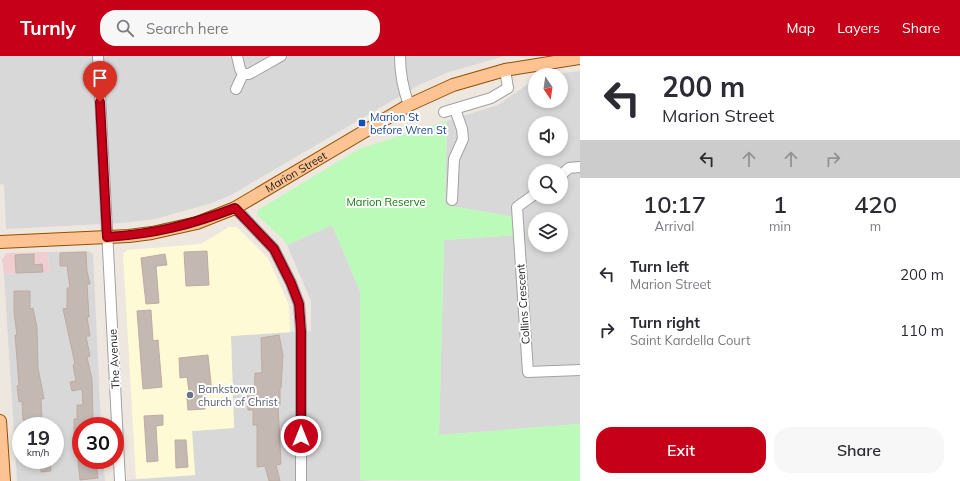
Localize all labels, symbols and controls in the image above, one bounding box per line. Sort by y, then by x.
search box [100,10,380,46]
text: Turnly [20,16,76,40]
icon: search [114,17,136,39]
text: Search here [146,19,228,38]
text: Map [786,19,815,37]
text: Layers [837,19,880,37]
text: Share [902,19,940,37]
pin [83,61,117,102]
icon: arrive [89,67,111,89]
north arrow [528,68,568,108]
map controls [528,68,568,252]
text: 200 m [662,69,745,104]
icon: left [596,72,648,124]
text: Marion Street [662,104,774,127]
place label: Marion St before Wren St [370,110,447,137]
button: sound [528,116,568,156]
marker: Marion St before Wren St [357,118,367,128]
street label: Marion Street [263,148,329,196]
icon: left [696,148,718,170]
icon: ahead [738,148,760,170]
icon: ahead [780,148,802,170]
icon: right [822,148,844,170]
button: search [528,164,568,204]
text: 10:17 [643,189,706,219]
text: 1 [773,189,787,219]
text: 420 [854,189,897,219]
park label: Marion Reserve [346,195,426,209]
button: layers [528,212,568,252]
text: Arrival [655,218,694,234]
text: min [769,218,791,234]
text: m [870,218,881,234]
text: Turn left [630,257,689,276]
street label: Collins Crescent [513,263,533,345]
icon: left [596,263,618,285]
text: 200 m [900,265,944,284]
text: Marion Street [630,276,711,292]
text: Turn right [630,313,700,332]
icon: right [596,319,618,341]
text: 110 m [900,321,944,340]
street label: The Avenue [105,329,123,389]
text: Saint Kardella Court [630,332,750,348]
place label: Bankstown church of Christ [198,382,278,409]
marker: Bankstown church of Christ [185,390,195,400]
position arrow [280,415,322,457]
speed limit sign: 30 [72,417,124,469]
text: 19 [26,425,50,450]
button: Exit [596,427,766,473]
button: Share [774,427,944,473]
text: km/h [27,446,49,459]

